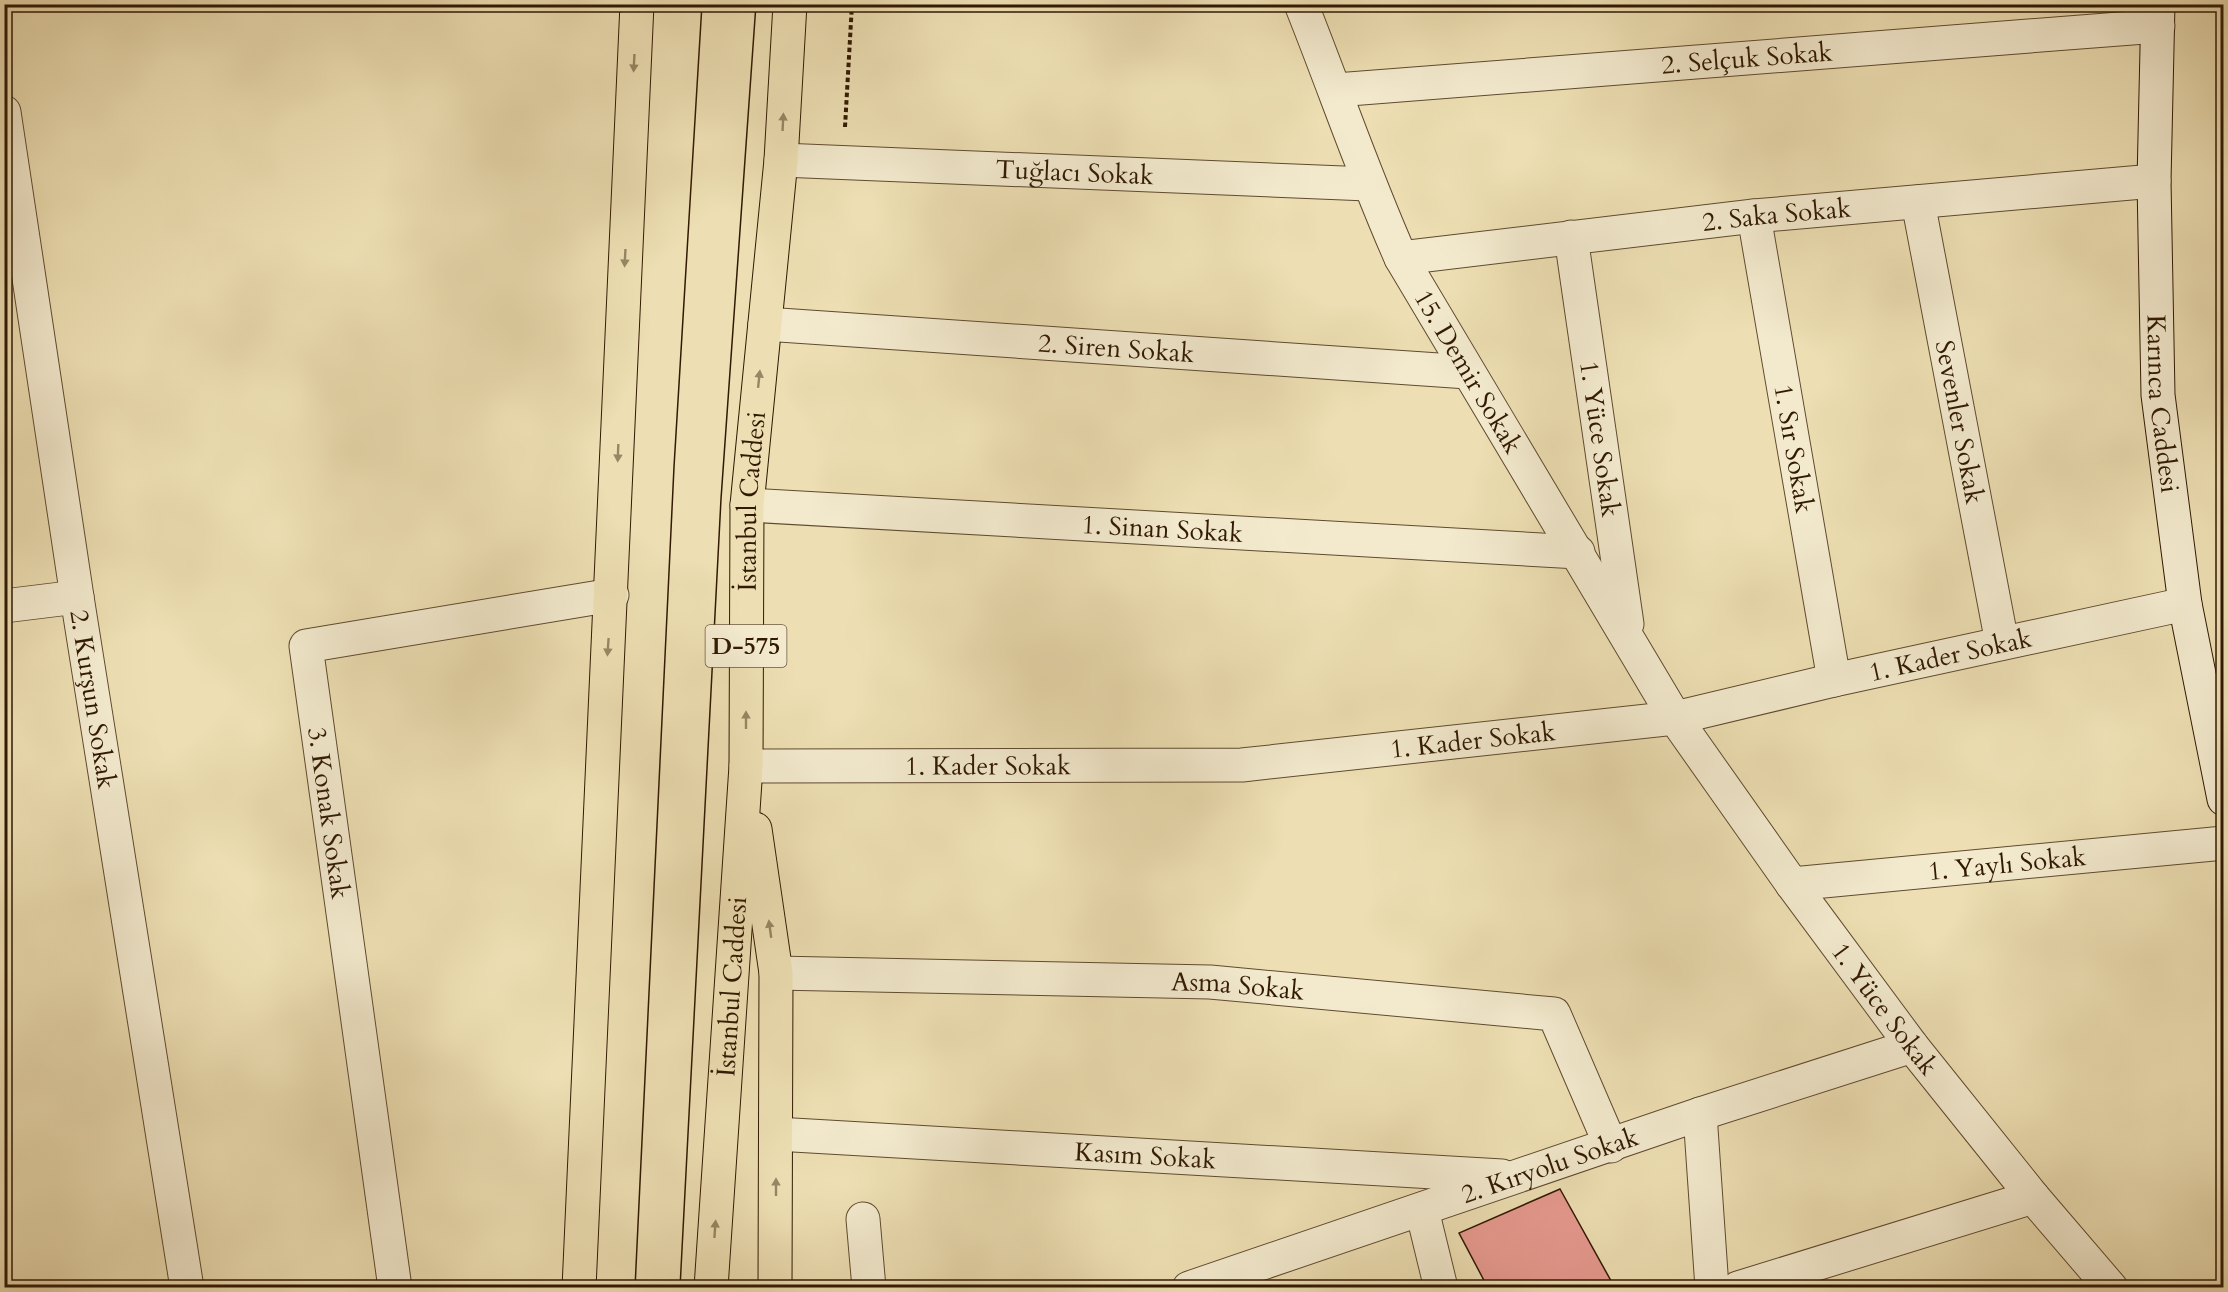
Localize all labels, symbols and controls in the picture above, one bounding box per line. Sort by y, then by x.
street label: 2. Selçuk Sokak [1660,34,1834,83]
one-way arrow [629,53,638,72]
one-way arrow [778,112,787,131]
street label: Tuğlacı Sokak [995,152,1155,193]
street label: 2. Saka Sokak [1700,191,1853,240]
one-way arrow [620,248,629,267]
street label: 15. Demir Sokak [1406,283,1531,460]
street label: Karınca Caddesi [2138,314,2187,495]
street label: 2. Siren Sokak [1037,326,1195,371]
street label: Sevenler Sokak [1927,337,1992,507]
street label: 1. Yüce Sokak [1571,359,1628,519]
one-way arrow [754,369,764,388]
street label: 1. Sır Sokak [1765,382,1822,516]
street label: İstanbul Caddesi [730,410,774,591]
one-way arrow [614,443,623,462]
street label: 1. Sinan Sokak [1081,507,1244,551]
street label: 2. Kurşun Sokak [61,607,124,792]
street label: 1. Kader Sokak [1866,621,2035,690]
road number: D-575 [706,625,786,667]
one-way arrow [604,638,613,657]
one-way arrow [741,711,751,730]
street label: 1. Kader Sokak [1388,714,1557,767]
street label: 3. Konak Sokak [299,725,358,901]
street label: 1. Kader Sokak [905,748,1071,784]
street label: 1. Yaylı Sokak [1927,839,2088,889]
street label: İstanbul Caddesi [708,896,755,1078]
one-way arrow [765,920,774,939]
street label: 1. Yüce Sokak [1823,936,1946,1083]
street label: Asma Sokak [1171,964,1306,1009]
street label: 2. Kıryolu Sokak [1457,1119,1643,1212]
street label: Kasım Sokak [1074,1134,1217,1177]
one-way arrow [771,1178,780,1197]
one-way arrow [711,1220,720,1239]

